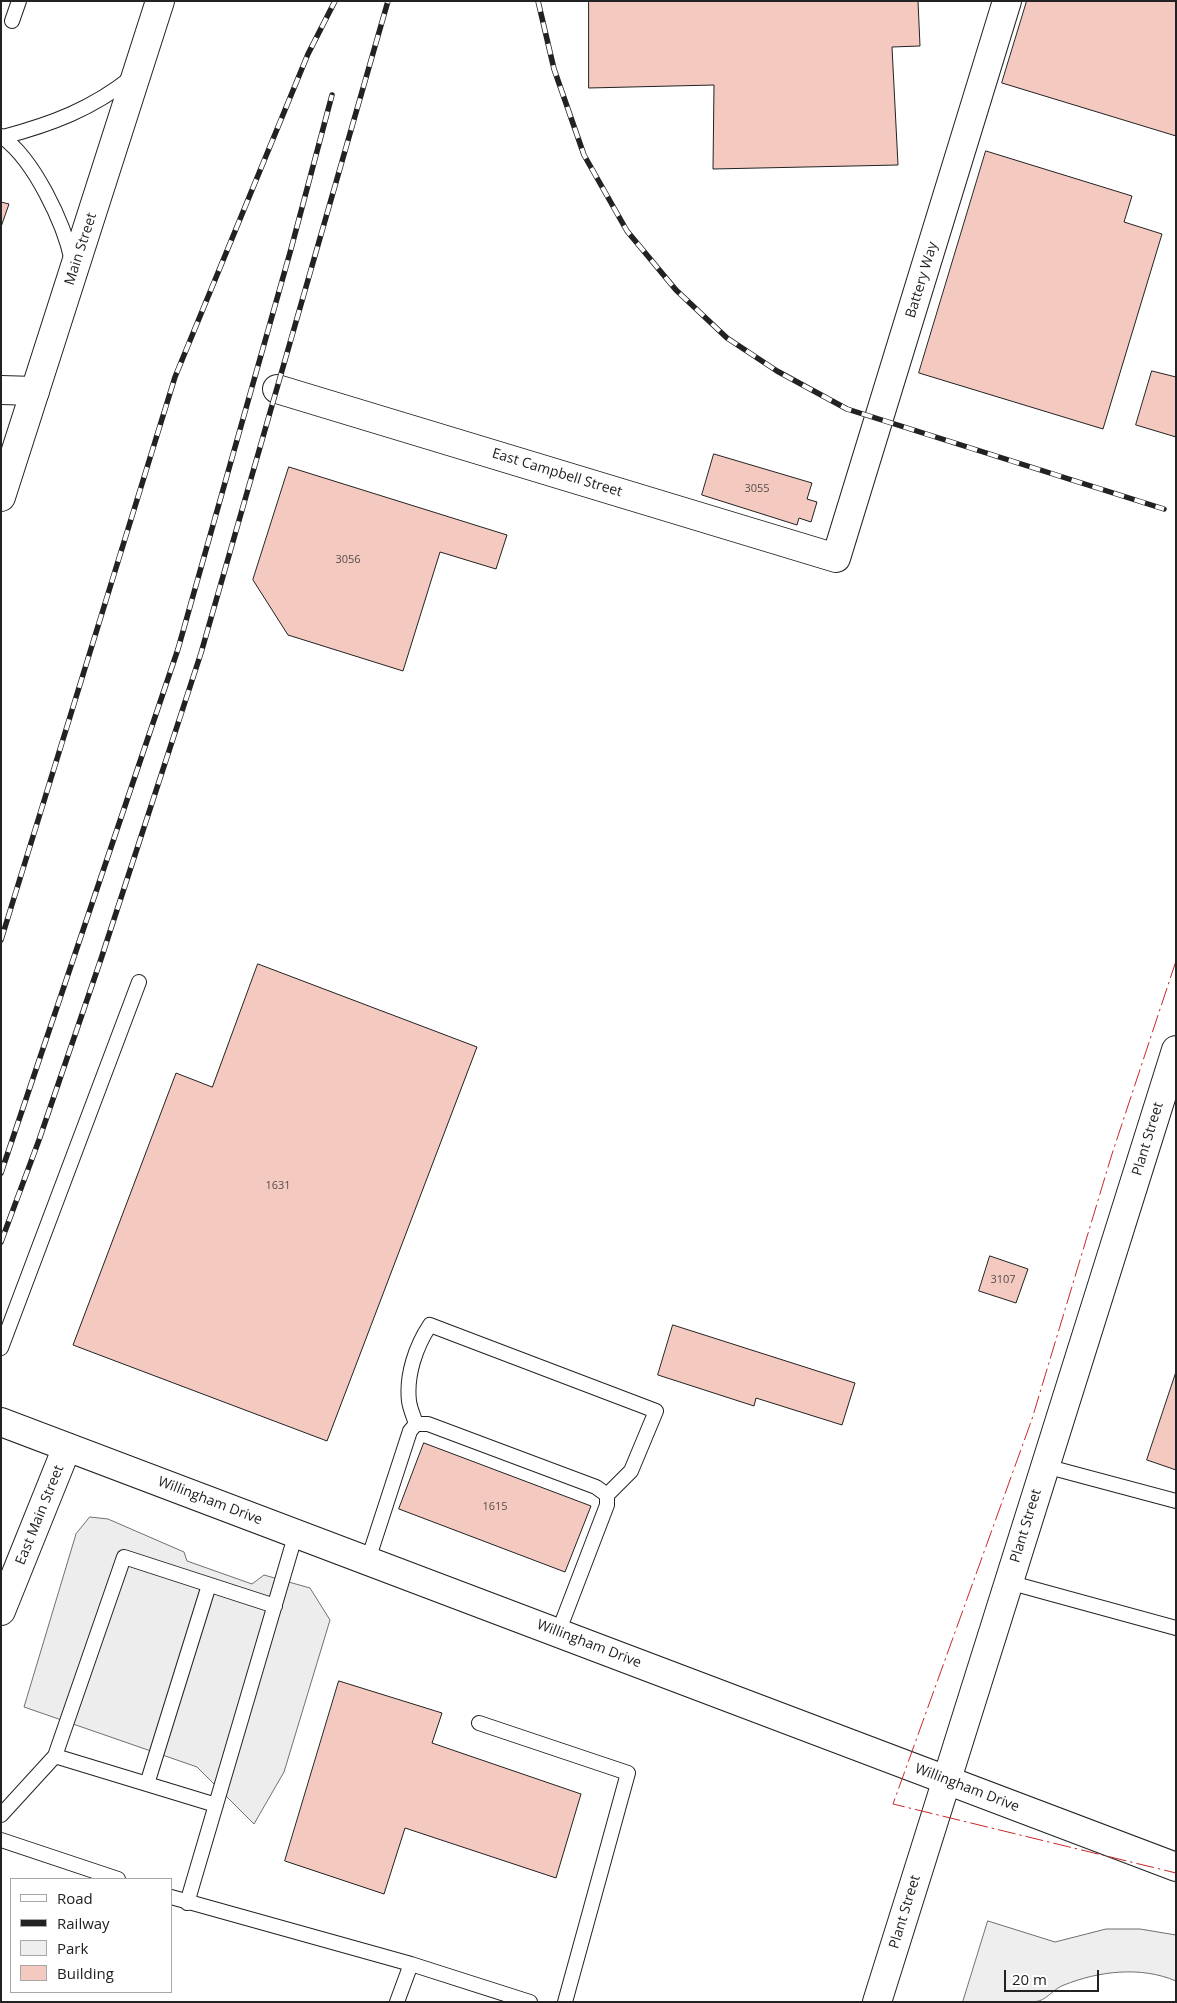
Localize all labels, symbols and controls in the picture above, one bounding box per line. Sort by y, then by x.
street label: Main Street [61,211,101,287]
street label: Battery Way [902,240,942,320]
street label: East Campbell Street [490,445,624,501]
house number: 3055 [744,482,770,496]
house number: 3056 [335,553,361,567]
street label: Plant Street [1129,1100,1167,1178]
house number: 1631 [265,1179,291,1193]
house number: 3107 [990,1273,1016,1287]
street label: East Main Street [12,1463,68,1567]
street label: Willingham Drive [155,1473,265,1529]
street label: Plant Street [1007,1487,1045,1565]
house number: 1615 [482,1500,508,1514]
street label: Willingham Drive [534,1616,644,1672]
street label: Willingham Drive [912,1760,1022,1816]
street label: Plant Street [886,1873,924,1951]
legend [10,1878,172,1993]
text: Road [57,1888,93,1908]
text: Railway [57,1913,110,1933]
text: Park [57,1938,88,1958]
scale bar [1007,1960,1102,1992]
text: Building [57,1963,114,1983]
text: 20 m [1012,1969,1047,1989]

